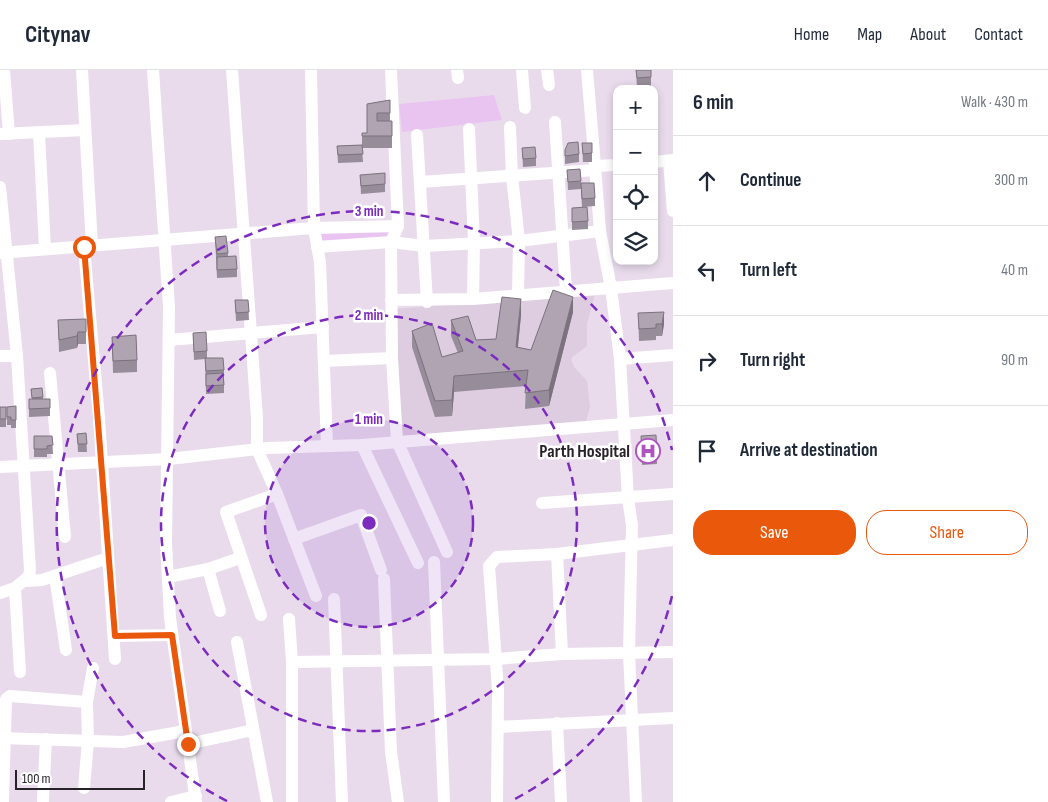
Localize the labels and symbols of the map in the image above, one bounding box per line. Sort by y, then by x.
text: 3 min [355,202,383,221]
route start [73,236,96,259]
text: 2 min [355,306,383,325]
text: 1 min [355,410,383,429]
hospital icon: Parth Hospital [635,438,661,464]
place label: Parth Hospital [539,441,630,462]
centre of rings [360,514,378,532]
route end [177,733,200,756]
scale bar [15,767,145,790]

